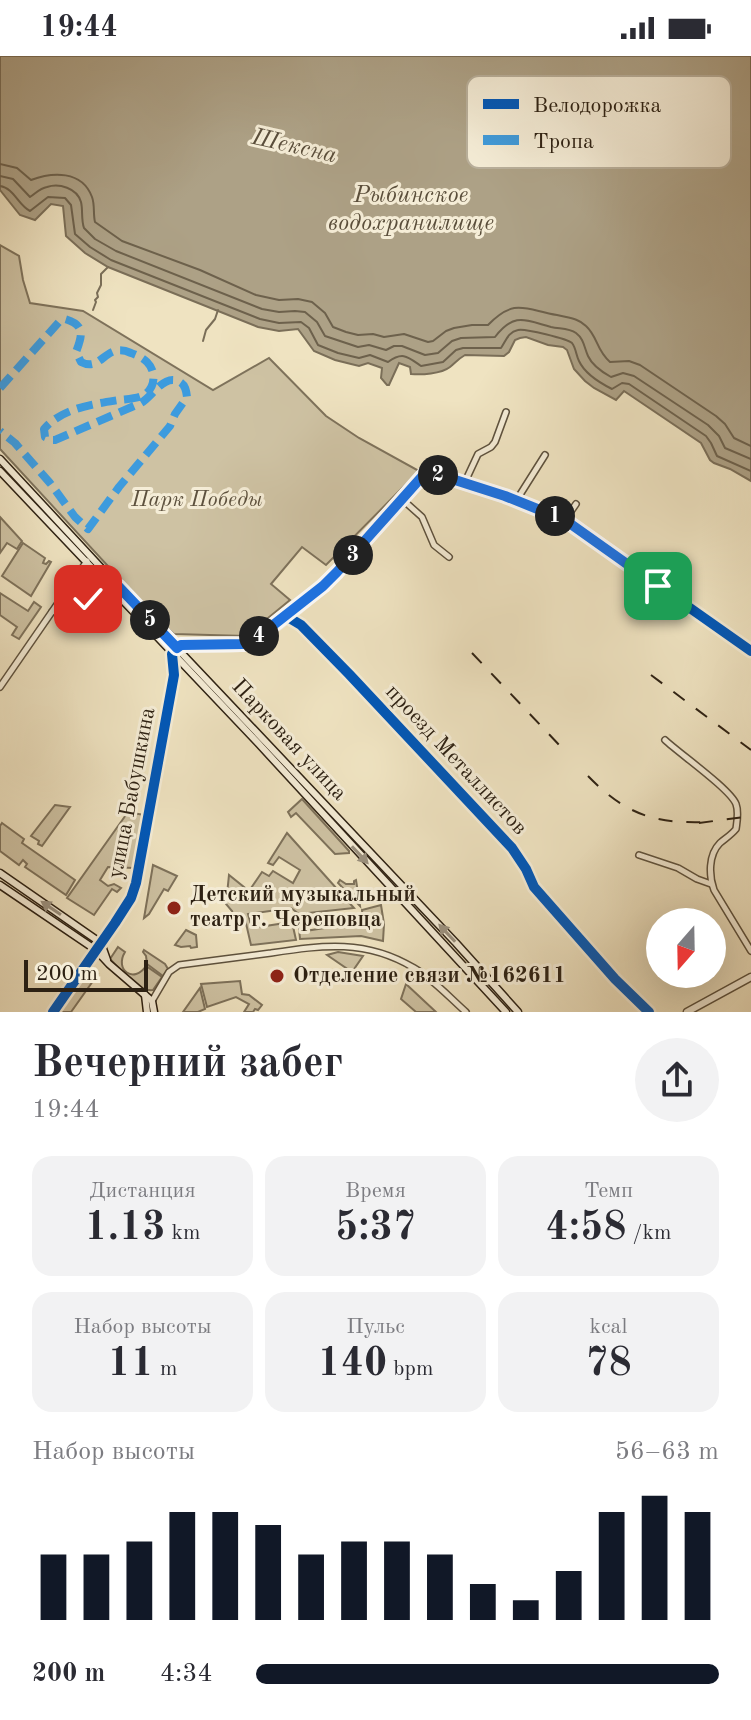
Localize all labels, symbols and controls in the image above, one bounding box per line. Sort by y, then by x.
text: 19:44 [40,13,118,43]
legend [467,76,731,168]
text: Велодорожка [533,95,662,117]
water label: Шексна [248,125,339,168]
text: Тропа [533,131,594,153]
water label: Рыбинское водохранилище [328,184,494,236]
pin: 2 [418,455,458,495]
text: 2 [432,464,444,486]
park label: Парк Победы [130,489,263,511]
pin: 1 [535,496,575,536]
text: 1 [549,505,561,527]
pin: 3 [333,535,373,575]
text: 3 [347,544,359,566]
pin [624,552,692,620]
icon: arrive [636,564,680,608]
pin [54,565,122,633]
icon: check [66,577,110,621]
pin: 5 [130,600,170,640]
text: 5 [144,609,156,631]
pin: 4 [239,616,279,656]
text: 4 [253,625,265,647]
street label: Парковая улица [227,675,351,805]
street label: проезд Металлистов [381,681,531,839]
street label: улица Бабушкина [105,705,159,881]
one-way arrow [350,845,368,864]
place label: Детский музыкальный театр г. Череповца [190,884,416,931]
marker: Детский музыкальный театр г. Череповца [165,899,183,917]
one-way arrow [40,901,61,916]
north arrow [646,908,726,988]
map controls [646,908,726,988]
one-way arrow [438,924,456,943]
scale bar [24,956,148,992]
text: 200 m [36,963,98,985]
place label: Отделение связи №162611 [293,965,566,987]
marker: Отделение связи №162611 [268,967,286,985]
button: share [635,1038,719,1122]
text: Вечерний забег [32,1042,343,1086]
text: 19:44 [32,1097,100,1123]
text: Дистанция [89,1180,196,1202]
text: Время [345,1180,406,1202]
text: Темп [584,1180,633,1202]
text: 1.13 [85,1209,165,1249]
text: 5:37 [335,1209,416,1249]
text: 4:58 [546,1209,626,1249]
text: km [165,1222,200,1244]
text: /km [626,1222,671,1244]
text: Набор высоты [73,1316,212,1338]
text: Пульс [346,1316,405,1338]
text: kcal [590,1316,627,1338]
text: 11 [107,1345,154,1385]
text: 140 [318,1345,387,1385]
text: 78 [585,1345,632,1385]
text: m [154,1358,178,1380]
text: bpm [387,1358,433,1380]
text: Набор высоты [32,1439,195,1465]
text: 56–63 m [615,1439,719,1465]
text: 200 m [32,1661,105,1687]
text: 4:34 [160,1661,213,1687]

